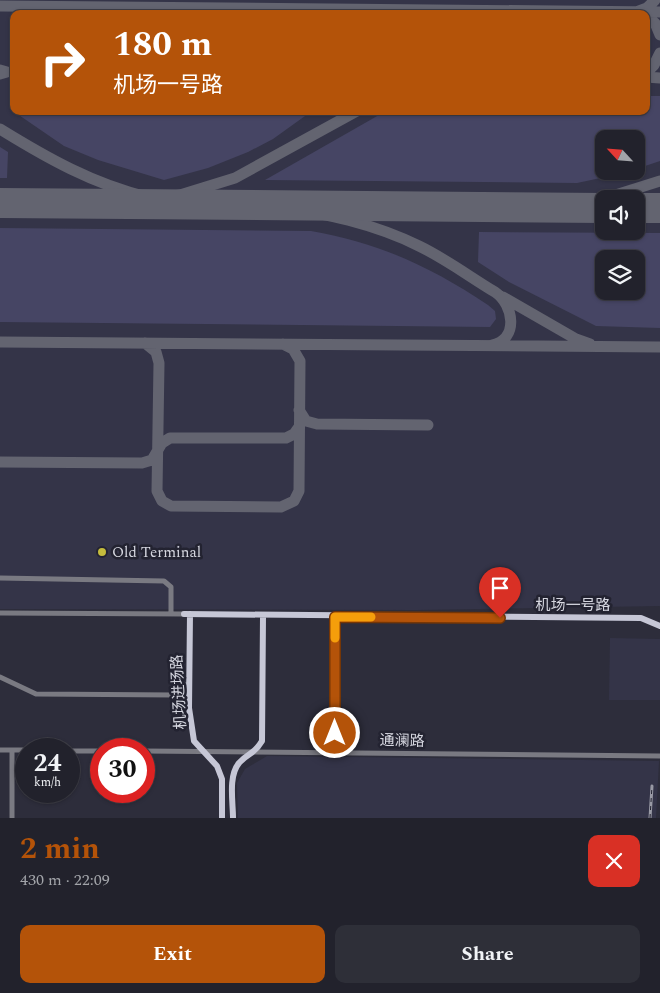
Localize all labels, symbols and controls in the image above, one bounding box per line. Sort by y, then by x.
text: 180 m [113,18,212,71]
icon: right [30,30,95,95]
text: 机场一号路 [113,69,223,102]
north arrow [595,130,645,180]
map controls [595,130,645,300]
button: sound [595,190,645,240]
button: layers [595,250,645,300]
place label: Old Terminal [112,541,201,564]
marker: Old Terminal [96,546,108,558]
pin [479,567,521,618]
icon: arrive [486,574,514,602]
street label: 机场一号路 [535,594,611,617]
street label: 机场进场路 [166,654,192,730]
position arrow [308,706,360,758]
street label: 通澜路 [379,729,425,753]
speed limit sign: 30 [90,738,155,803]
text: 24 [33,745,62,783]
text: km/h [34,773,61,792]
text: 2 min [20,826,100,872]
button: close [588,835,640,887]
text: 430 m · 22:09 [20,868,110,892]
button: Exit [20,925,325,983]
button: Share [335,925,640,983]

